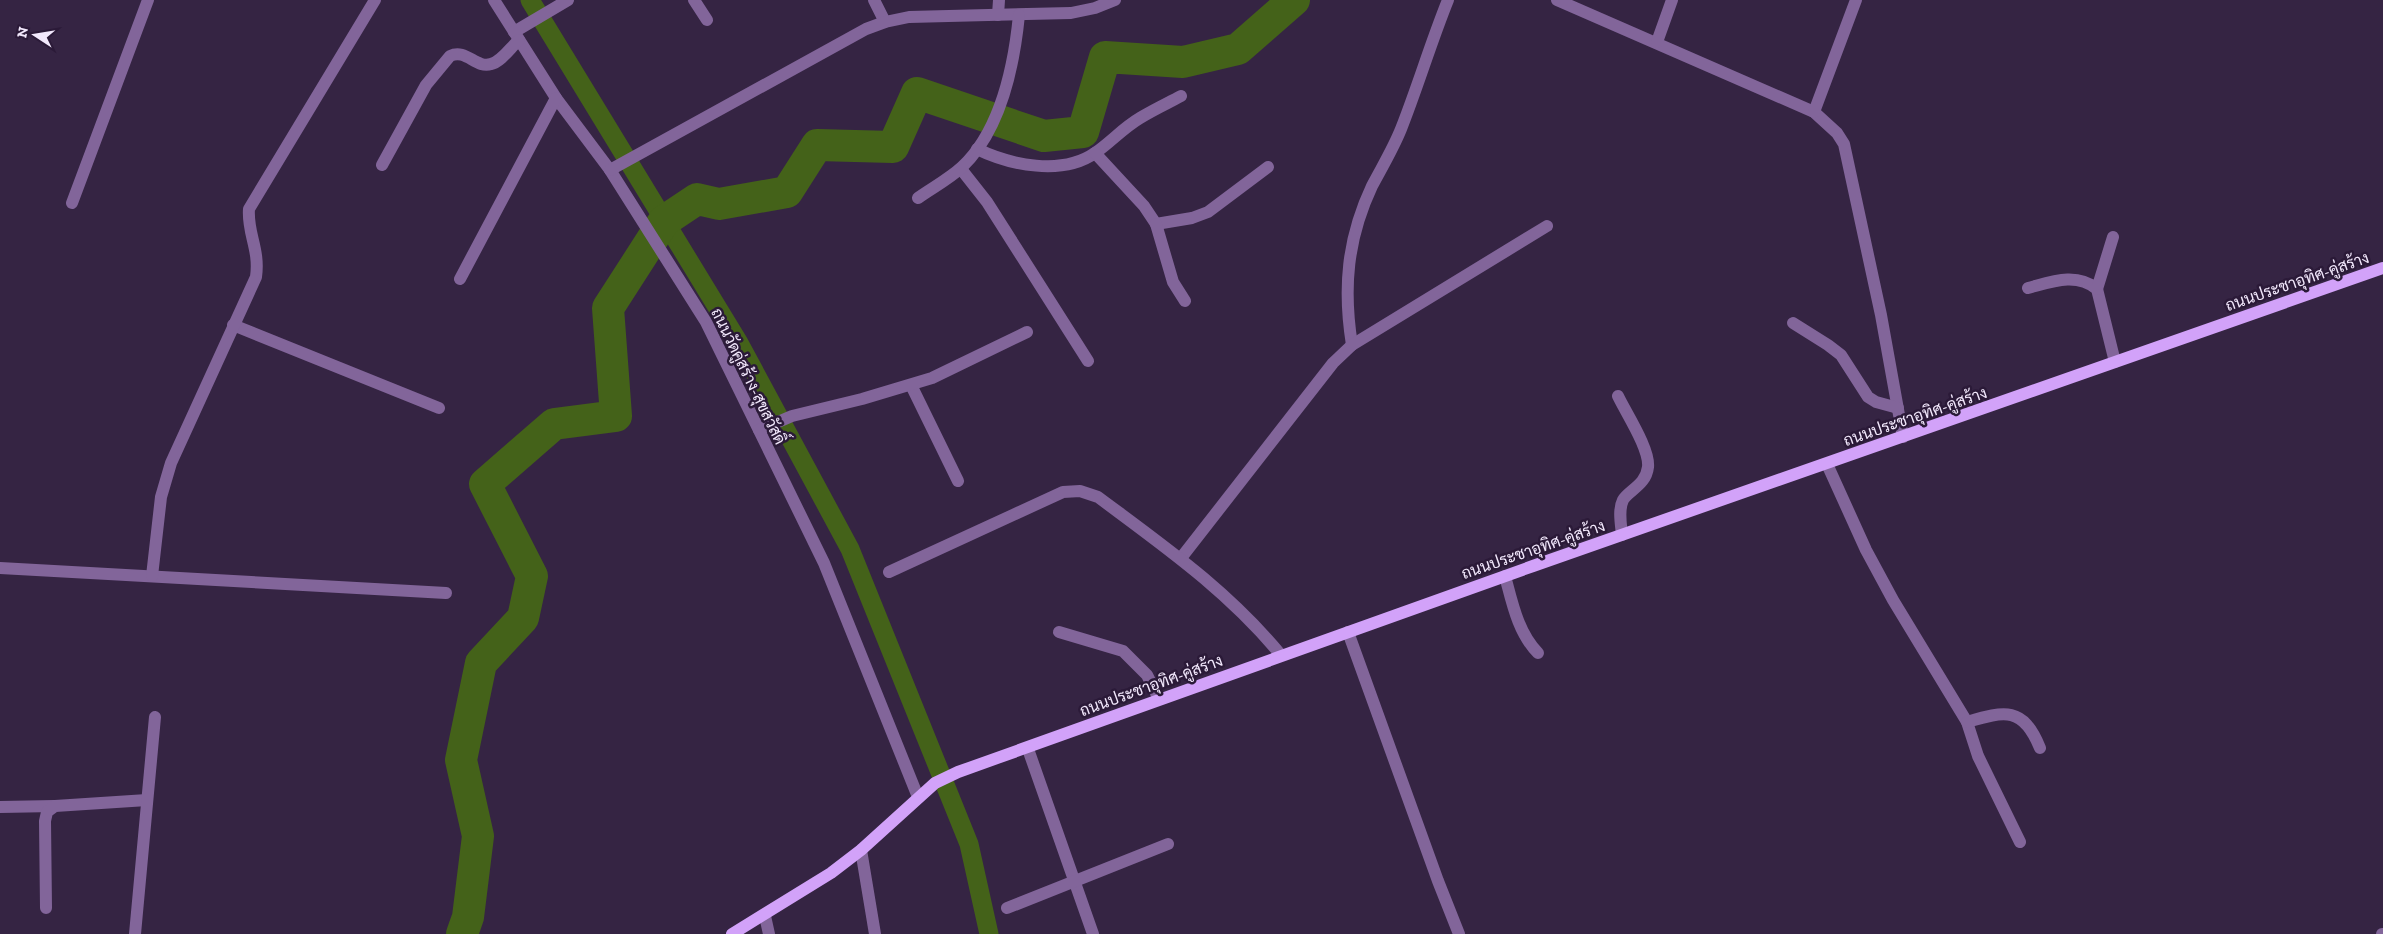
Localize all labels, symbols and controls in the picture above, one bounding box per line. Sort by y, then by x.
north arrow [10,10,60,60]
text: N [13,25,32,39]
street label: ถนนประชาอุทิศ-คู่สร้าง [2222,247,2372,317]
street label: ถนนวัดคู่สร้าง-สุขสวัสดิ์ [705,303,795,449]
street label: ถนนประชาอุทิศ-คู่สร้าง [1840,382,1990,452]
street label: ถนนประชาอุทิศ-คู่สร้าง [1458,515,1608,585]
street label: ถนนประชาอุทิศ-คู่สร้าง [1077,650,1226,722]

